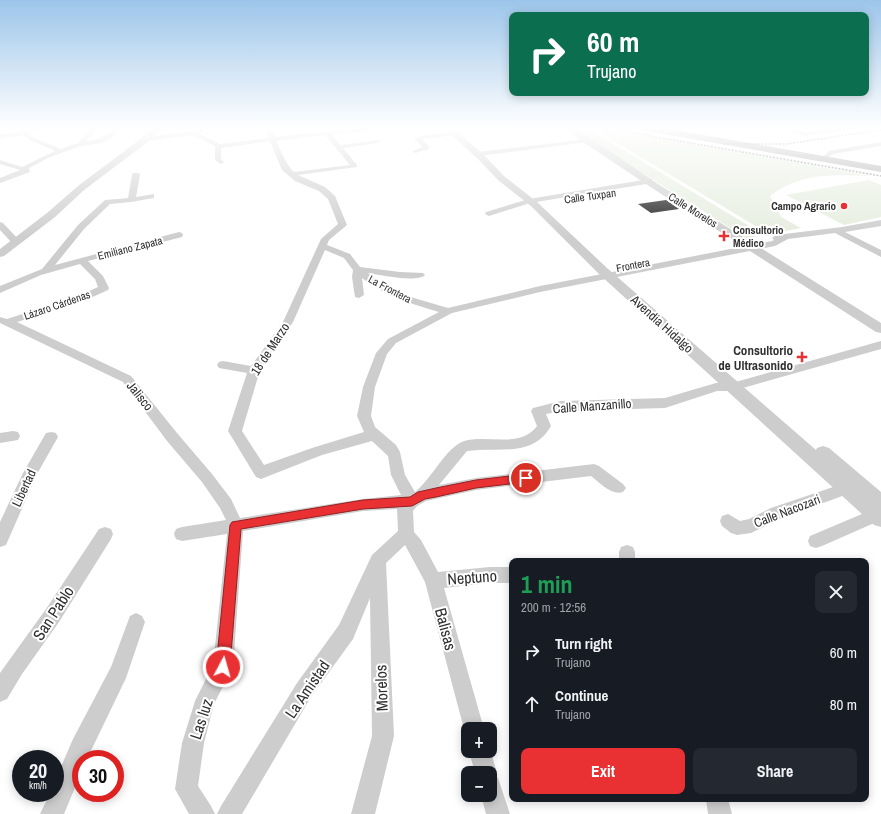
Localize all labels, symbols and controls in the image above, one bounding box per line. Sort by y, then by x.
text: 60 m [587,23,639,61]
icon: right [521,28,573,80]
text: Trujano [587,59,637,84]
street label: Calle Tuxpan [563,185,617,207]
street label: Calle Morelos [666,189,720,231]
place label: Campo Agrario [771,199,836,213]
marker: Campo Agrario [839,201,849,211]
place label: Consultorio Médico [733,223,784,250]
marker: Consultorio Médico [718,230,730,242]
street label: Emiliano Zapata [96,233,164,263]
street label: Frontera [615,255,651,275]
street label: La Frontera [366,272,414,306]
street label: Lázaro Cárdenas [22,287,92,323]
street label: Avendia Hidalgo [626,291,697,357]
street label: 18 de Marzo [247,319,293,378]
place label: Consultorio de Ultrasonido [718,342,793,374]
marker: Consultorio de Ultrasonido [796,351,808,363]
street label: Jalisco [123,378,157,414]
street label: Calle Manzanillo [552,395,632,417]
pin [509,461,543,495]
street label: Libertad [8,467,40,509]
icon: arrive [515,467,537,489]
street label: Calle Nacozari [751,491,823,531]
street label: Neptuno [446,564,498,590]
text: 1 min [521,568,572,600]
button: close [815,571,857,613]
street label: San Pablo [27,582,79,644]
text: 200 m · 12:56 [521,599,586,616]
street label: Balisas [430,605,462,653]
text: Turn right [555,633,612,654]
icon: right [521,641,543,663]
text: 60 m [830,642,857,663]
position arrow [202,646,244,688]
text: Trujano [555,654,591,671]
street label: La Amistad [280,656,334,722]
street label: Morelos [369,664,393,712]
text: Continue [555,685,608,706]
icon: ahead [521,693,543,715]
text: 80 m [830,694,857,715]
street label: Las luz [184,695,218,742]
text: Trujano [555,706,591,723]
map controls [461,722,497,802]
button: + [461,722,497,758]
button: Exit [521,748,685,794]
button: Share [693,748,857,794]
speed limit sign: 30 [72,750,124,802]
text: 20 [29,757,47,784]
button: − [461,766,497,802]
text: km/h [29,779,47,792]

